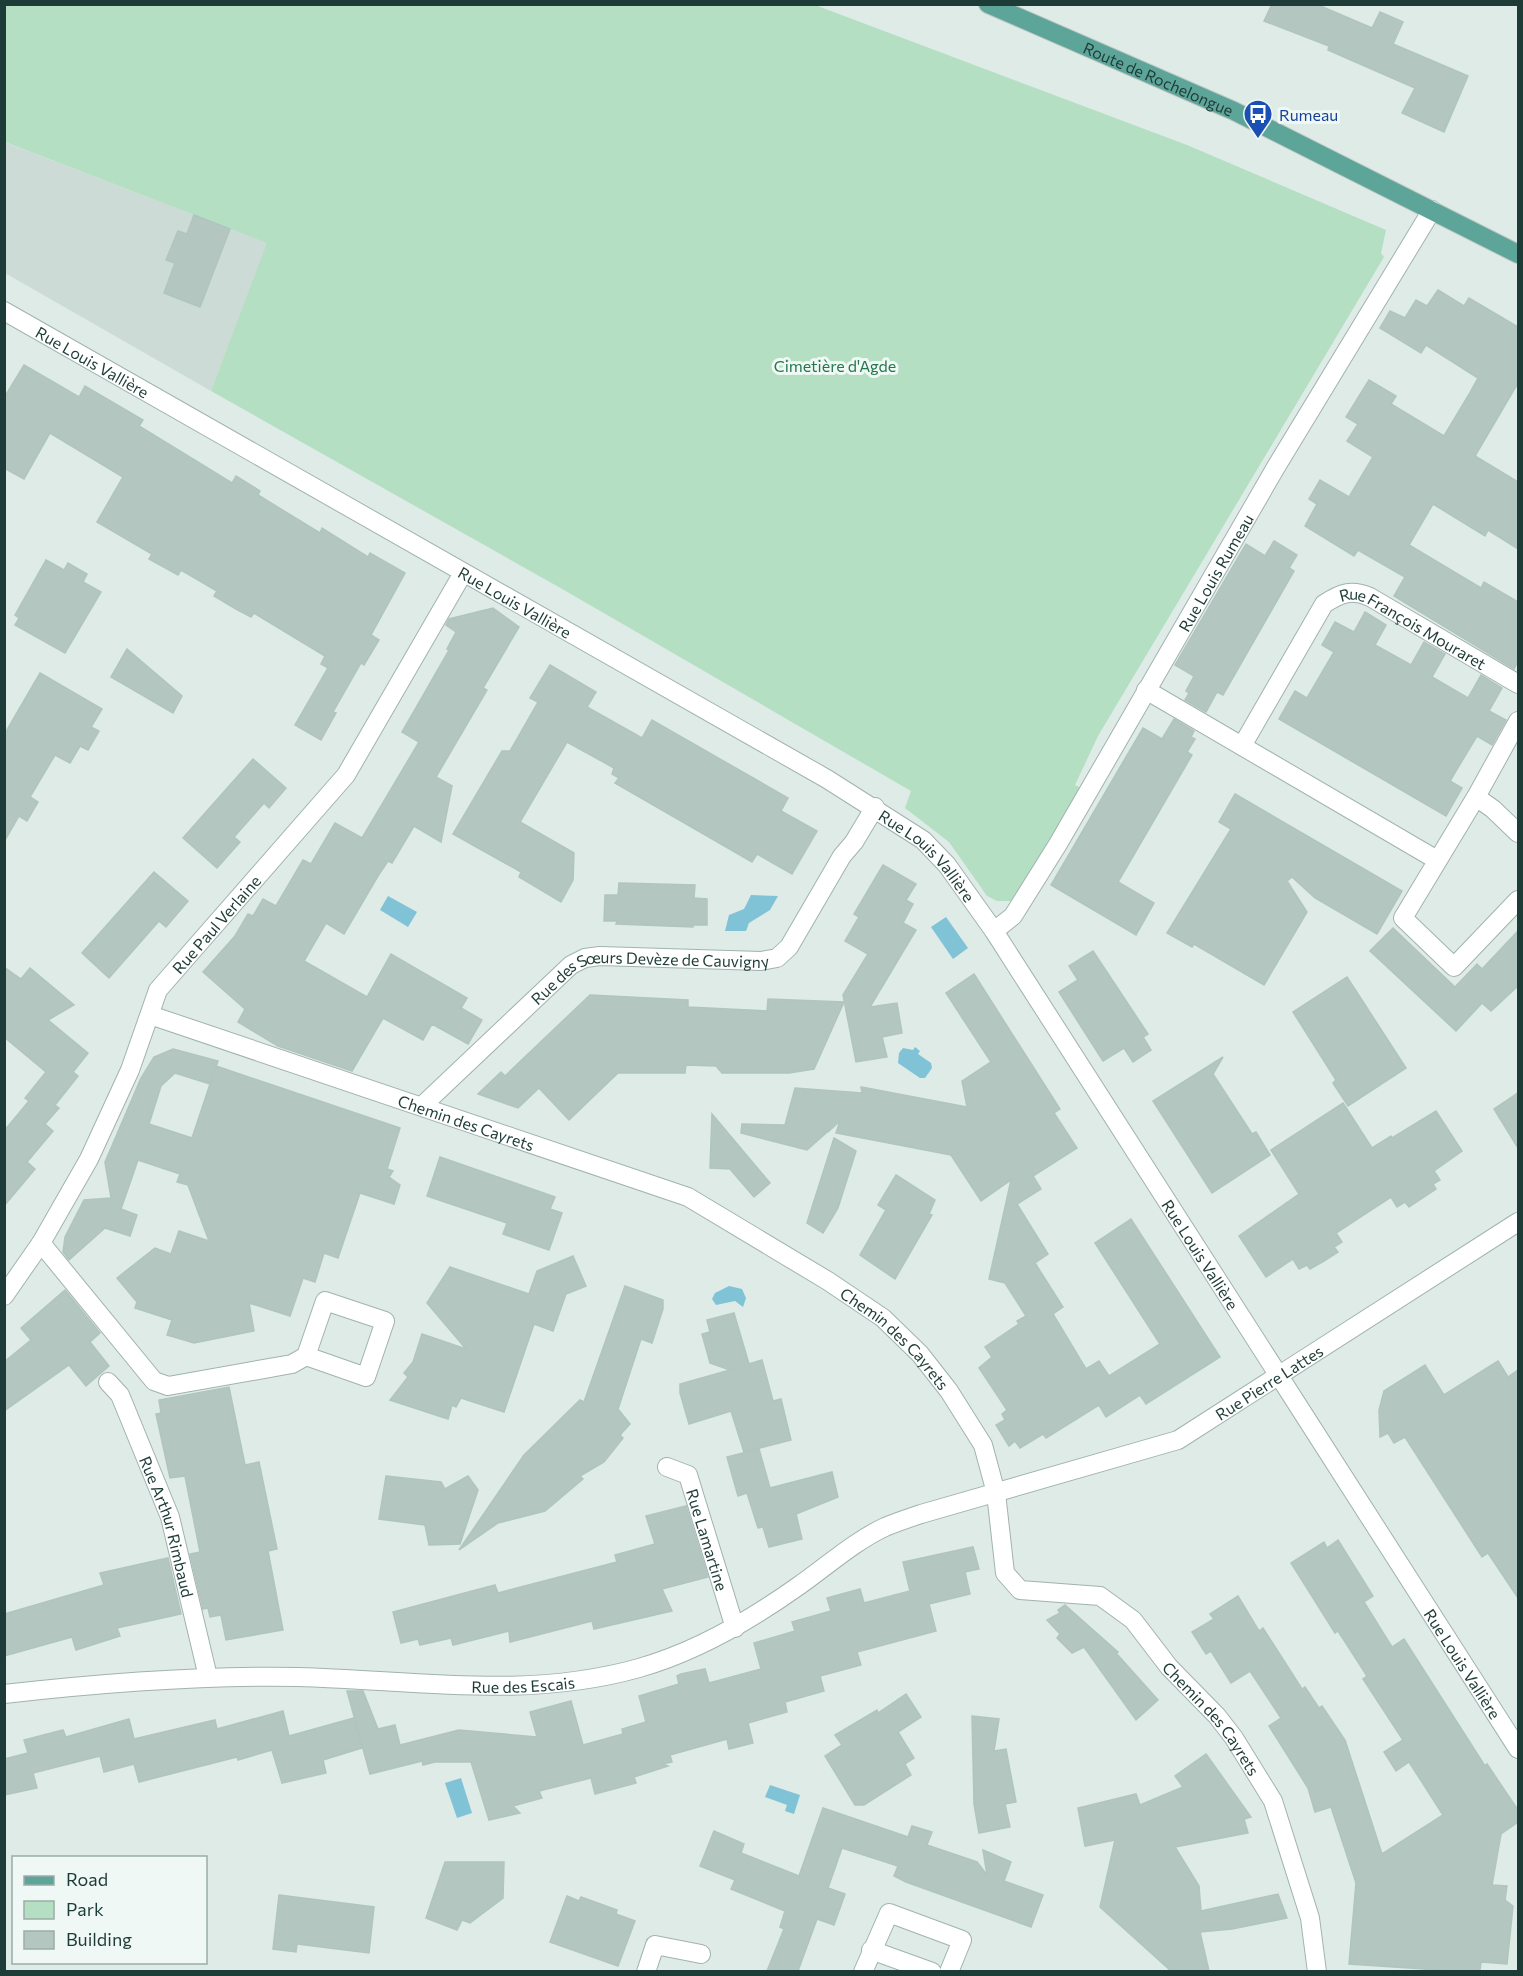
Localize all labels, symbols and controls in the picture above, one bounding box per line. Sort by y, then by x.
street label: Route de Rochelongue [1081,37,1236,119]
bus stop icon: Rumeau [1242,98,1274,140]
place label: Rumeau [1279,105,1338,124]
street label: Rue Louis Vallière [33,322,153,401]
park label: Cimetière d'Agde [774,356,896,375]
street label: Rue Louis Rumeau [1174,510,1257,634]
street label: Rue Louis Vallière [455,562,575,641]
street label: Rue François Mouraret [1337,583,1490,673]
street label: Rue Louis Vallière [876,805,979,905]
street label: Rue Paul Verlaine [168,871,264,977]
street label: Rue des Sœurs Devèze de Cauvigny [527,947,771,1008]
street label: Chemin des Cayrets [396,1090,537,1154]
street label: Rue Louis Vallière [1159,1196,1243,1313]
street label: Chemin des Cayrets [837,1283,954,1393]
street label: Rue Pierre Lattes [1211,1340,1326,1423]
street label: Rue Arthur Rimbaud [136,1453,198,1599]
street label: Rue Lamartine [683,1486,732,1593]
street label: Rue Louis Vallière [1421,1605,1505,1722]
street label: Chemin des Cayrets [1159,1657,1264,1779]
street label: Rue des Escais [471,1672,576,1695]
legend [12,1856,207,1964]
text: Road [66,1868,108,1890]
text: Park [66,1898,104,1920]
text: Building [66,1928,132,1950]

